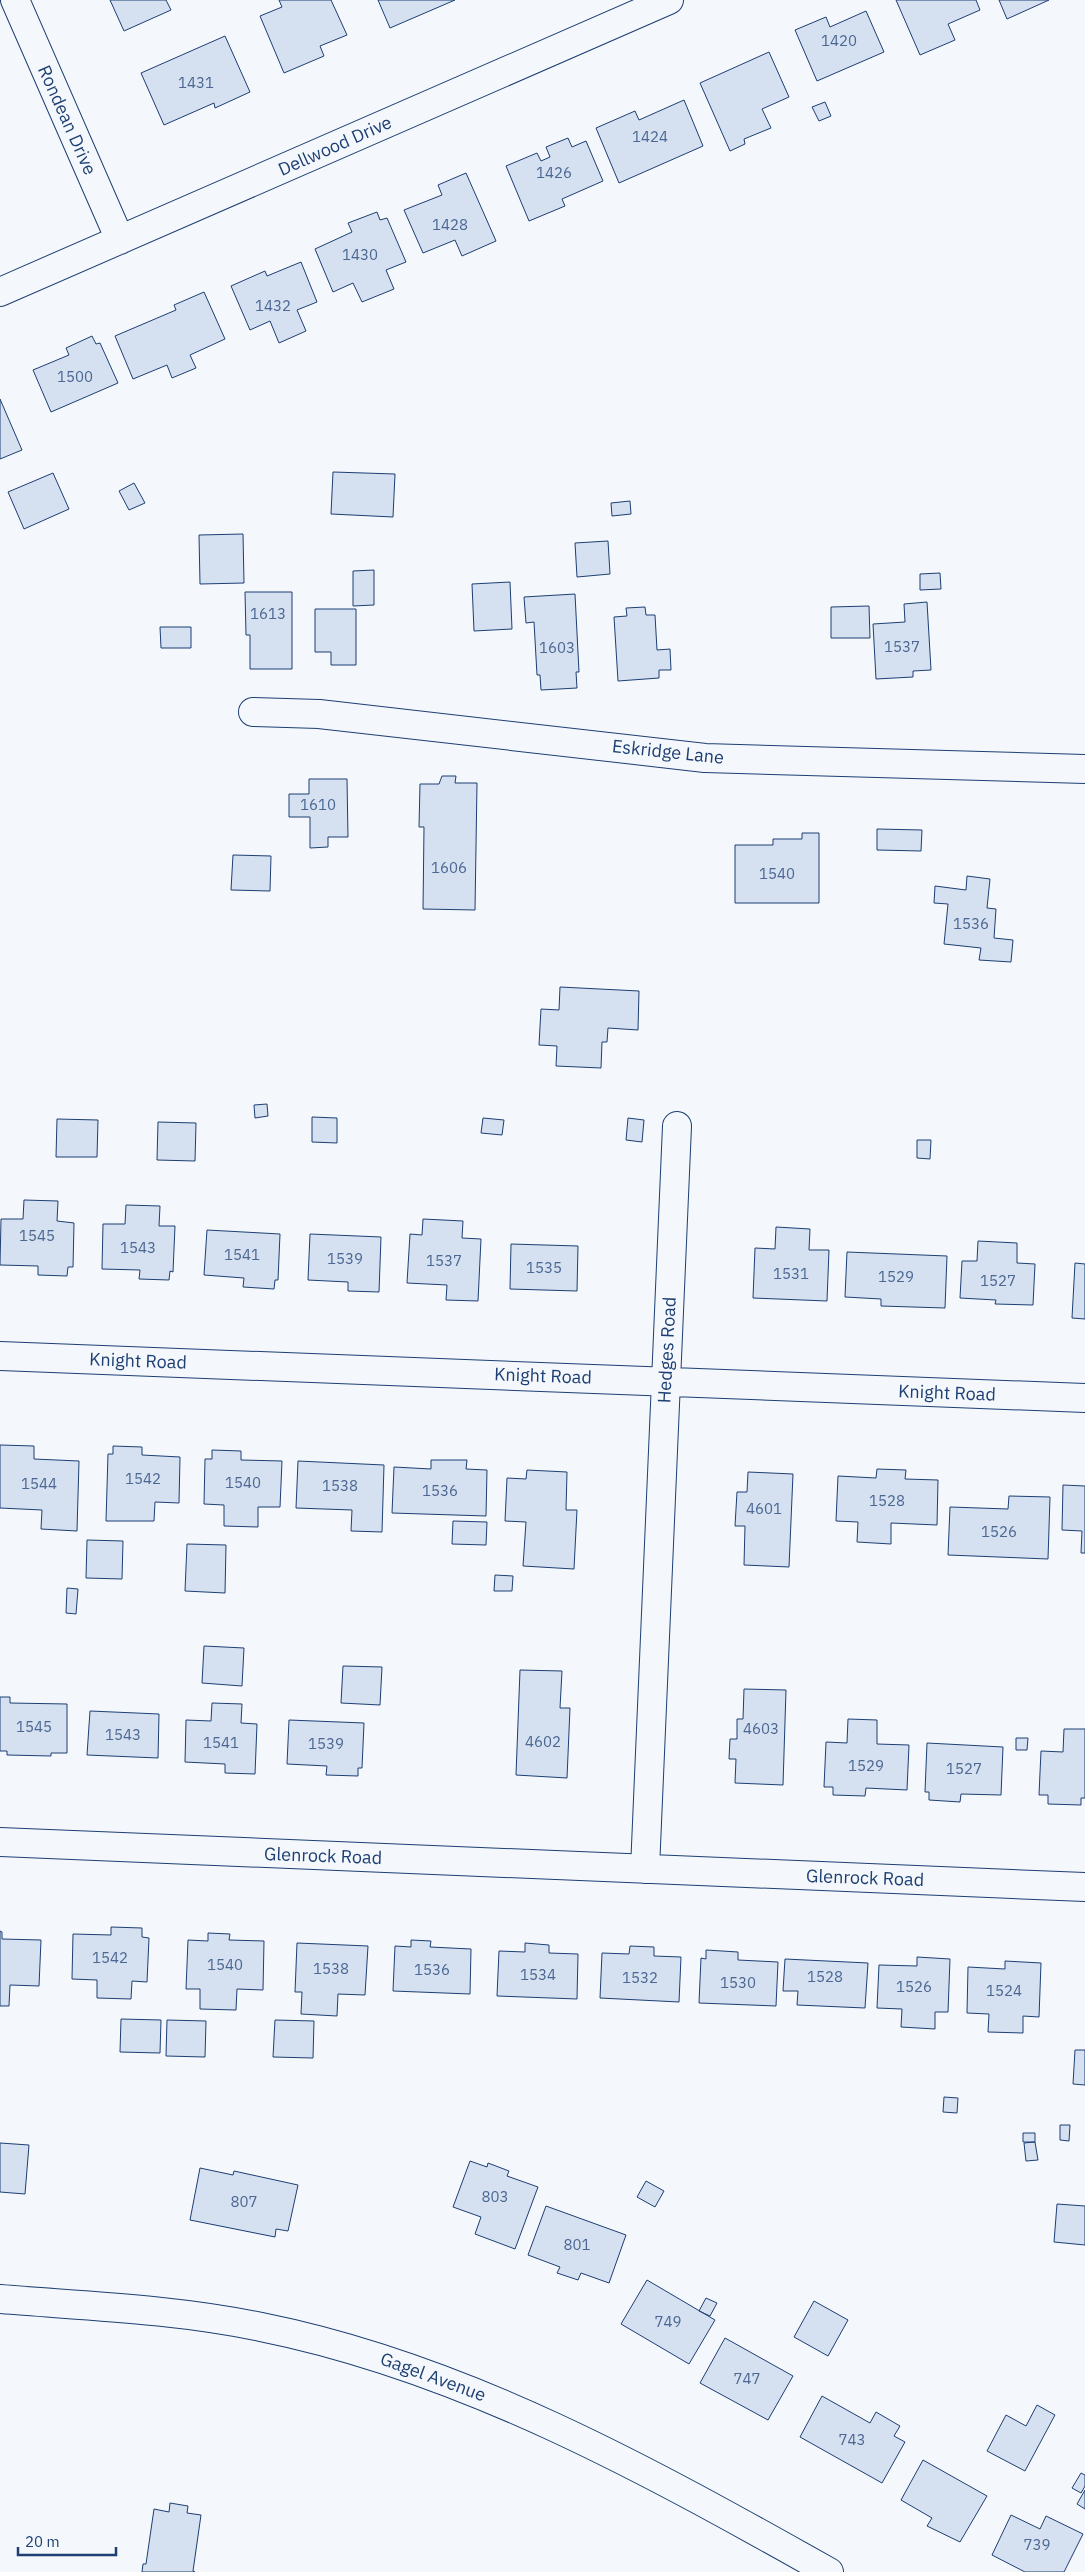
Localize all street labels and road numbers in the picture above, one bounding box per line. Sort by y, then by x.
street label: Rondean Drive [33,61,102,178]
street label: Dellwood Drive [274,110,395,181]
street label: Eskridge Lane [611,734,725,769]
street label: Hedges Road [652,1296,681,1404]
street label: Knight Road [89,1347,187,1374]
street label: Knight Road [494,1362,592,1389]
street label: Knight Road [898,1379,996,1406]
street label: Glenrock Road [264,1842,383,1869]
street label: Glenrock Road [806,1864,925,1891]
street label: Gagel Avenue [377,2347,489,2406]

